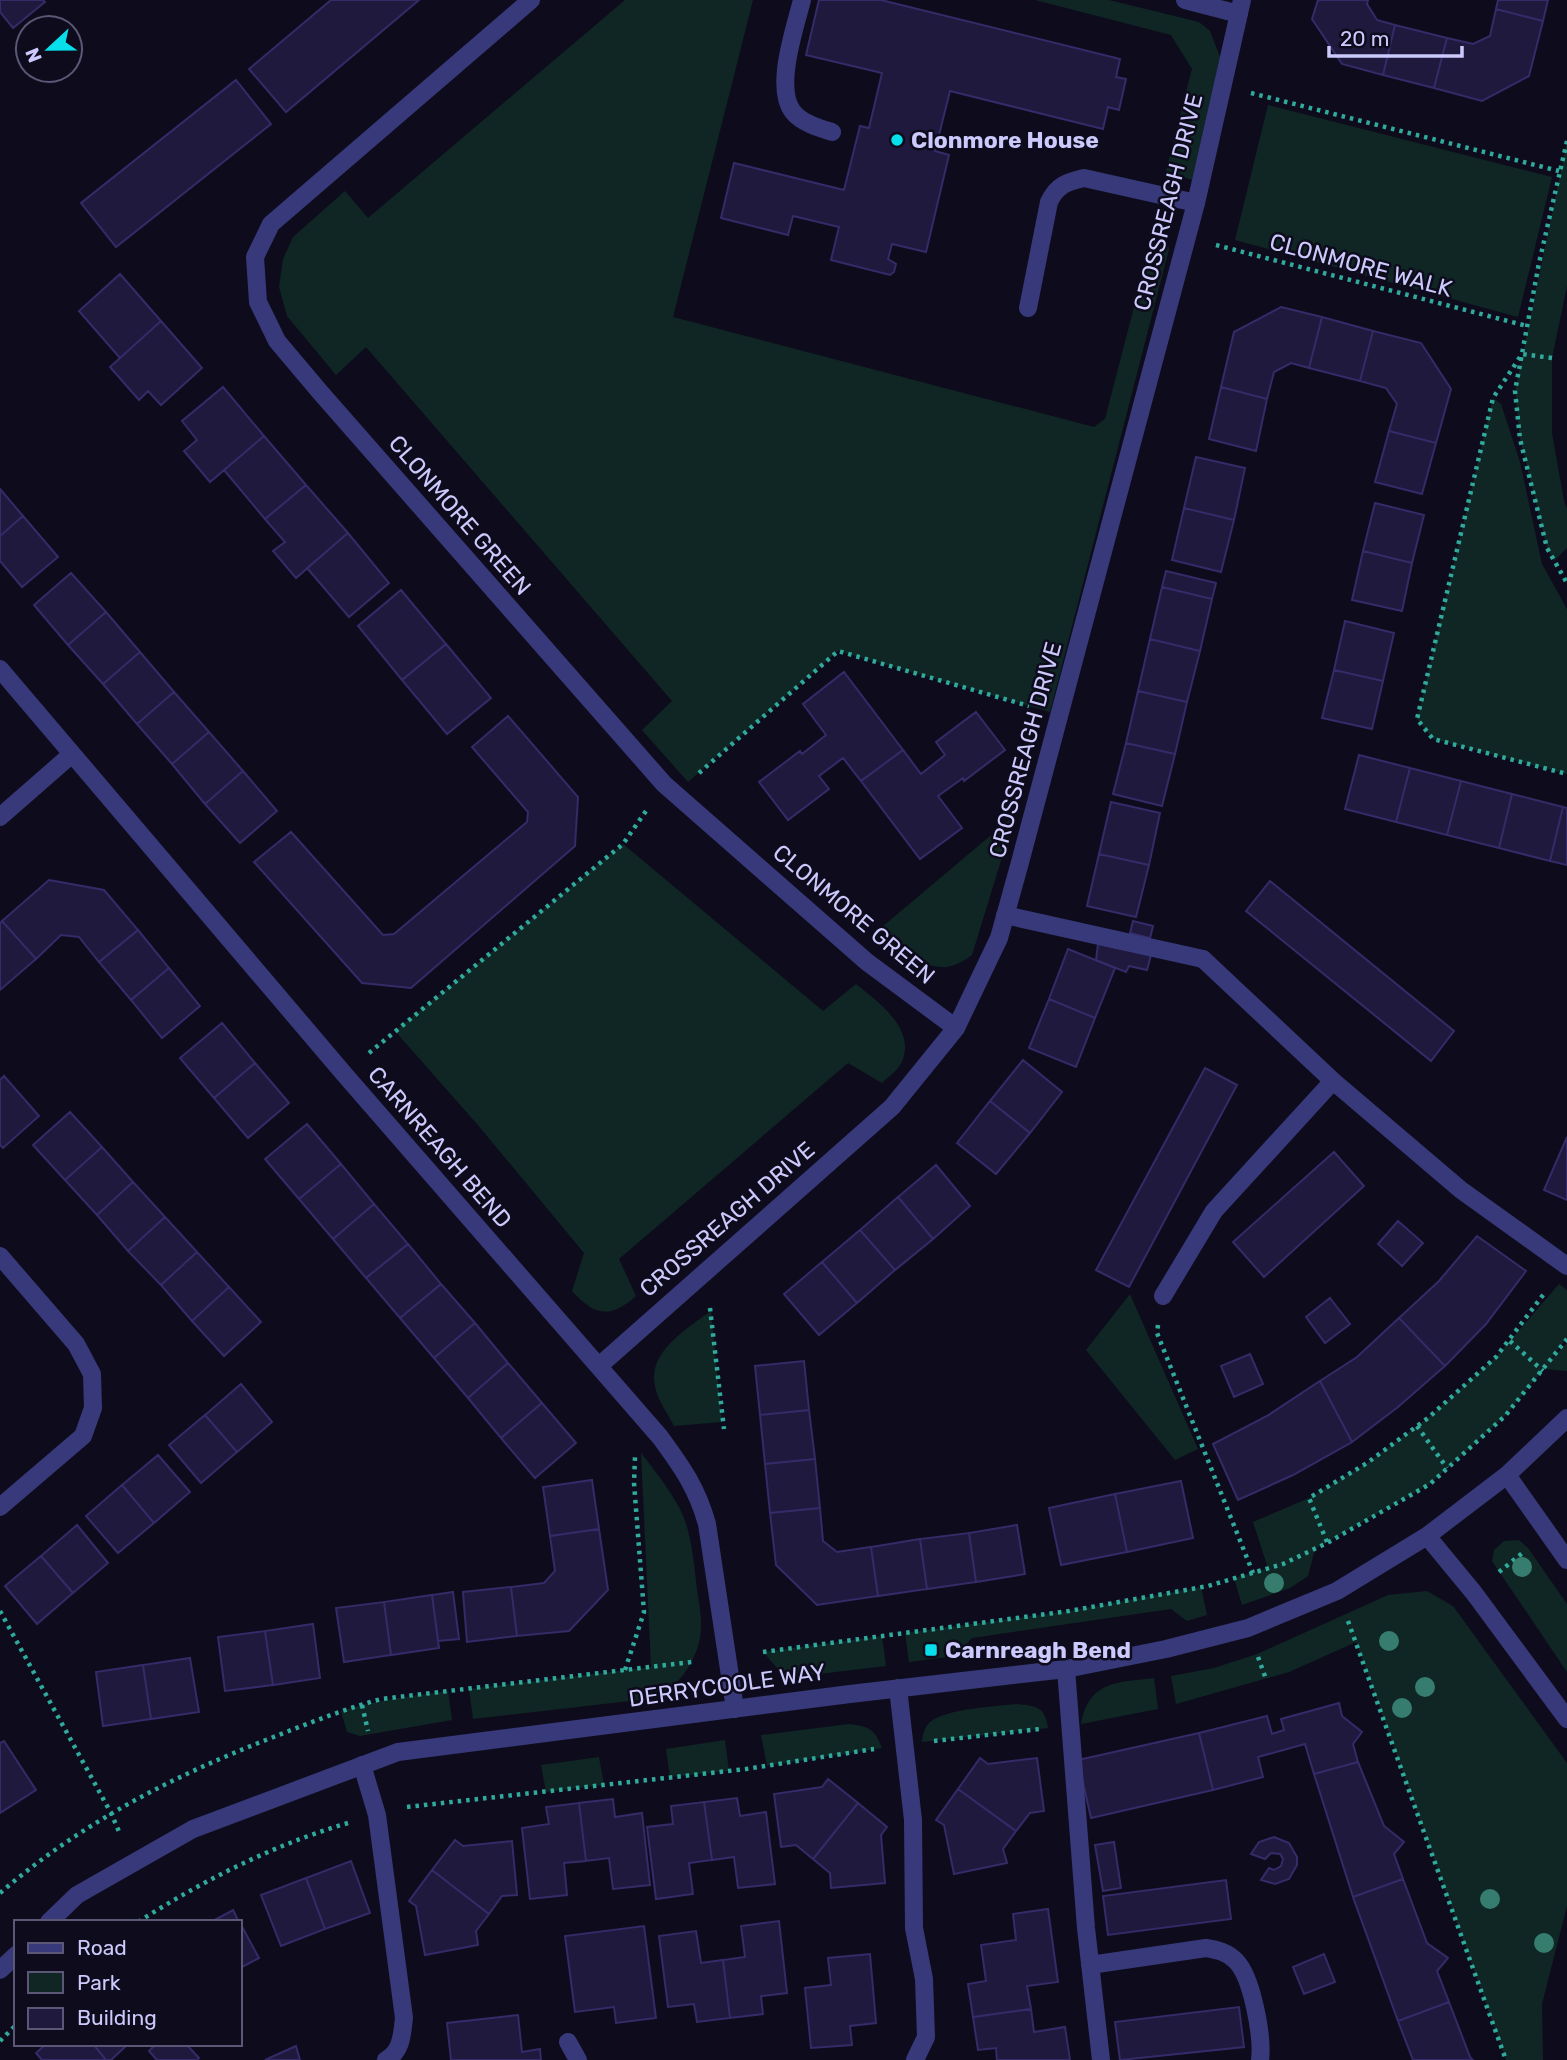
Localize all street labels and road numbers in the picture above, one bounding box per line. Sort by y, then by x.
street label: CROSSREAGH DRIVE [1127,91,1209,313]
street label: CLONMORE WALK [1267,227,1455,303]
street label: CLONMORE GREEN [383,429,537,601]
street label: CROSSREAGH DRIVE [983,639,1067,861]
street label: CLONMORE GREEN [767,838,941,990]
street label: CARNREAGH BEND [362,1061,518,1233]
street label: CROSSREAGH DRIVE [634,1135,820,1303]
street label: DERRYCOOLE WAY [627,1657,827,1713]

